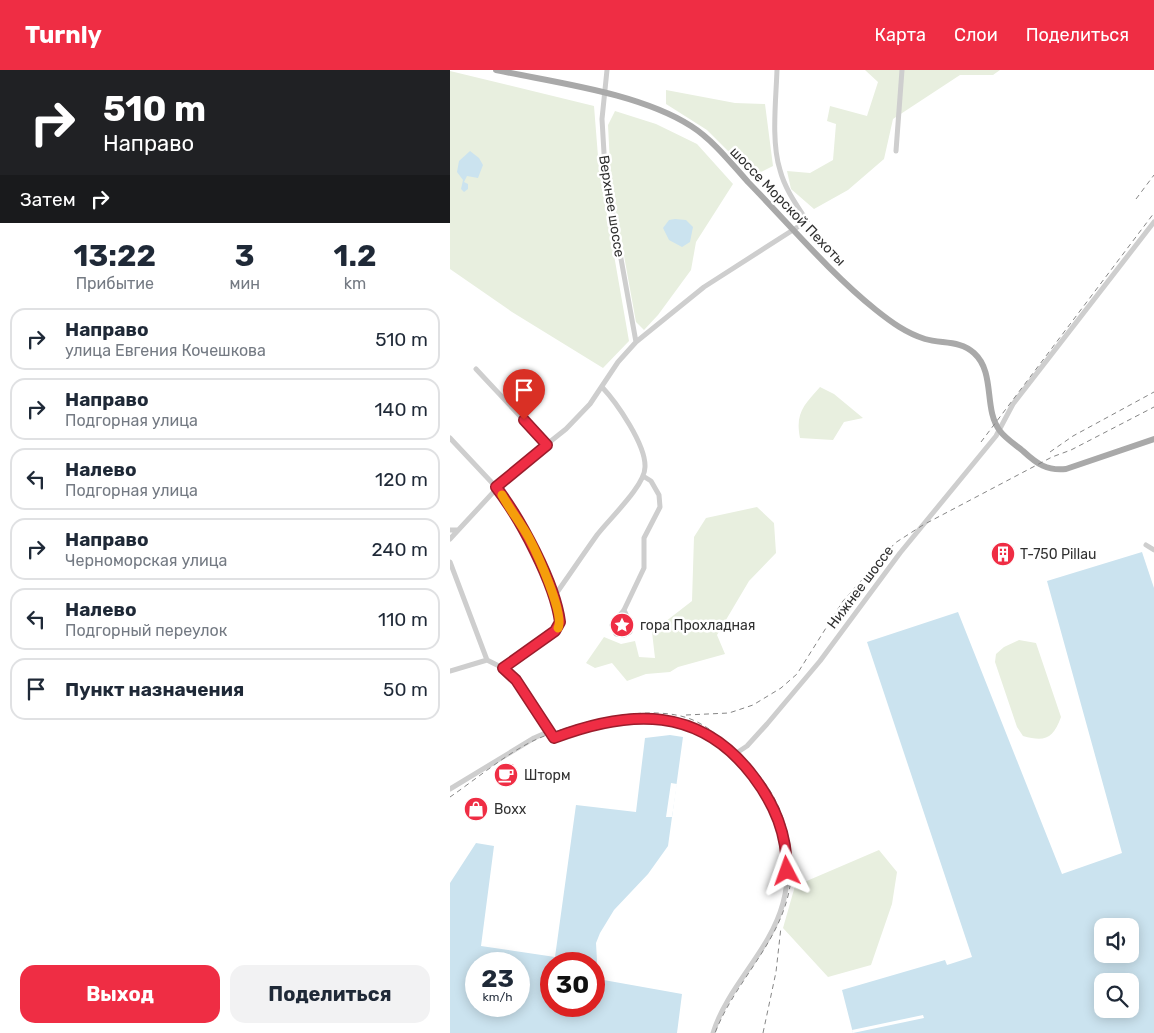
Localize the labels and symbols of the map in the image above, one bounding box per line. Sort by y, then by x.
street label: шоссе Морской Пехоты [726,143,849,269]
street label: Верхнее шоссе [595,154,628,258]
pin [503,369,545,420]
building icon: T-750 Pillau [990,541,1016,567]
street label: Нижнее шоссе [824,542,897,632]
place label: T-750 Pillau [1020,546,1096,563]
place icon: гора Прохладная [609,612,635,638]
place label: гора Прохладная [640,617,755,634]
cafe icon: Шторм [493,762,519,788]
place label: Шторм [524,767,571,784]
shop icon: Boxx [463,796,489,822]
place label: Boxx [494,801,527,818]
position arrow [760,844,812,896]
speed limit sign: 30 [540,952,605,1017]

